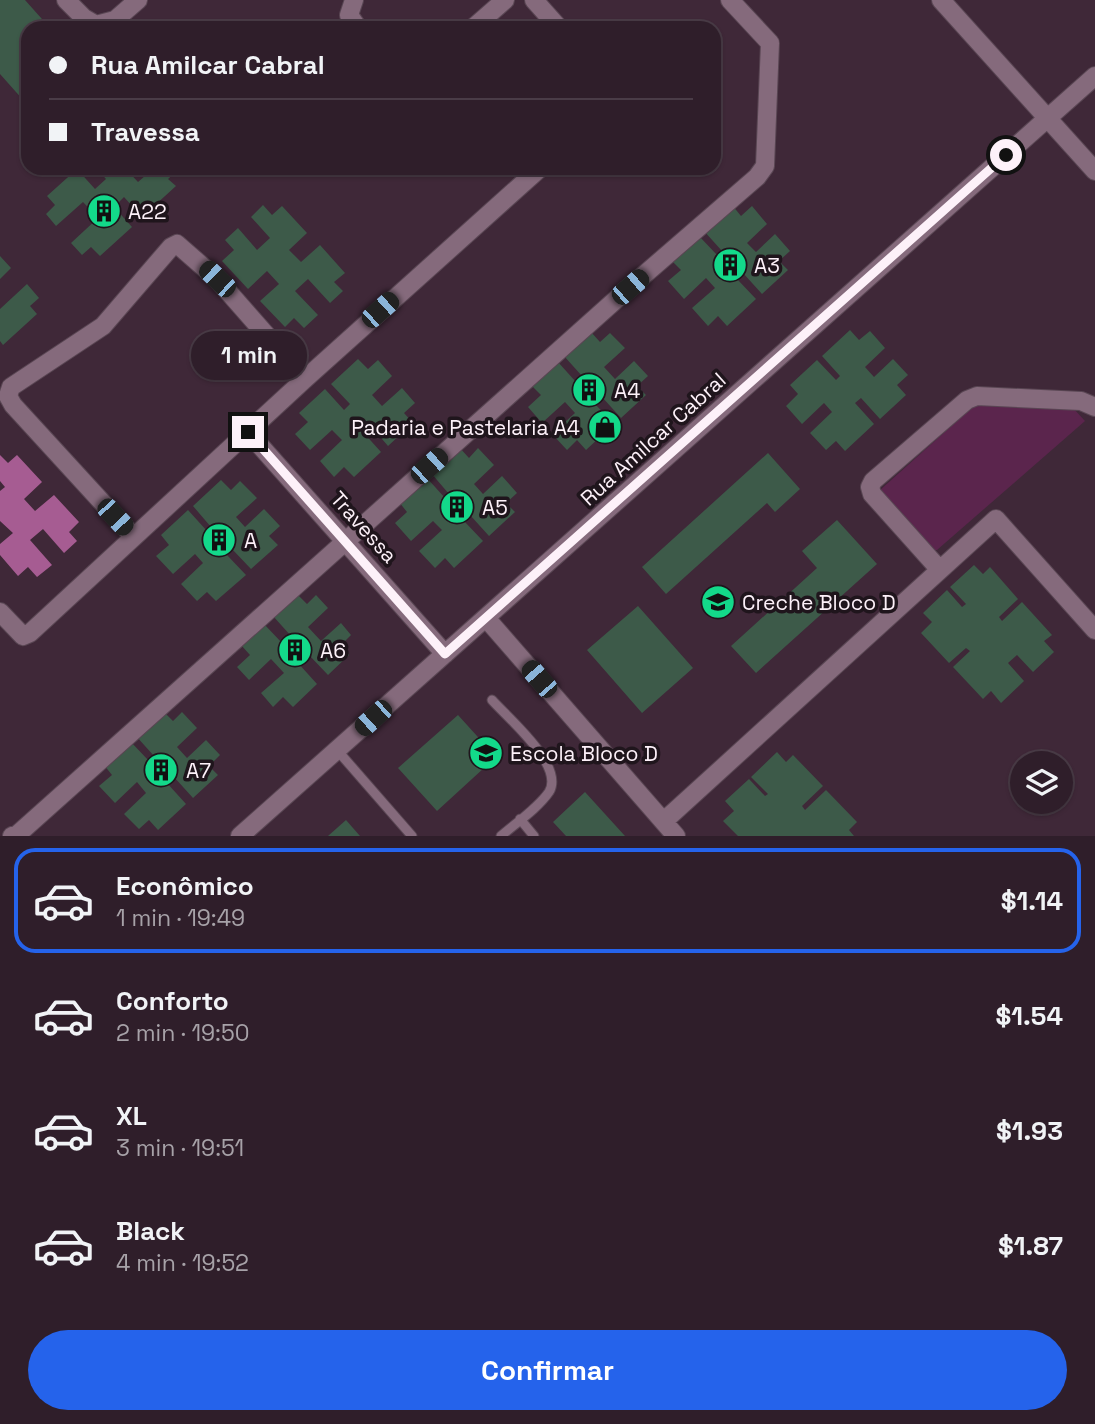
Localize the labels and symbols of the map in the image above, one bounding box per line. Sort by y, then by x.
route start [990,139,1022,171]
building icon: A22 [85,192,123,230]
place label: A22 [128,198,167,225]
building icon: A3 [711,246,749,284]
place label: A3 [754,252,780,279]
car [195,257,240,301]
car [608,265,653,309]
car [358,288,403,332]
callout: 1 min [190,330,306,380]
street label: Rua Amilcar Cabral [575,367,731,511]
building icon: A4 [570,371,608,409]
place label: A4 [614,377,640,404]
shop icon: Padaria e Pastelaria A4 [586,408,624,446]
place label: Padaria e Pastelaria A4 [351,414,580,441]
route end [232,416,264,448]
car [407,444,452,488]
street label: Travessa [325,486,403,568]
building icon: A5 [438,488,476,526]
car [93,494,138,540]
place label: A5 [482,494,508,521]
building icon: A [200,521,238,559]
place label: A [244,527,257,554]
school or university icon: Creche Bloco D [699,583,737,621]
place label: Creche Bloco D [742,589,896,616]
building icon: A6 [276,631,314,669]
place label: A6 [320,637,346,664]
car [518,656,561,702]
car [351,696,396,740]
school or university icon: Escola Bloco D [467,734,505,772]
place label: Escola Bloco D [510,740,658,767]
building icon: A7 [142,751,180,789]
place label: A7 [186,757,211,784]

